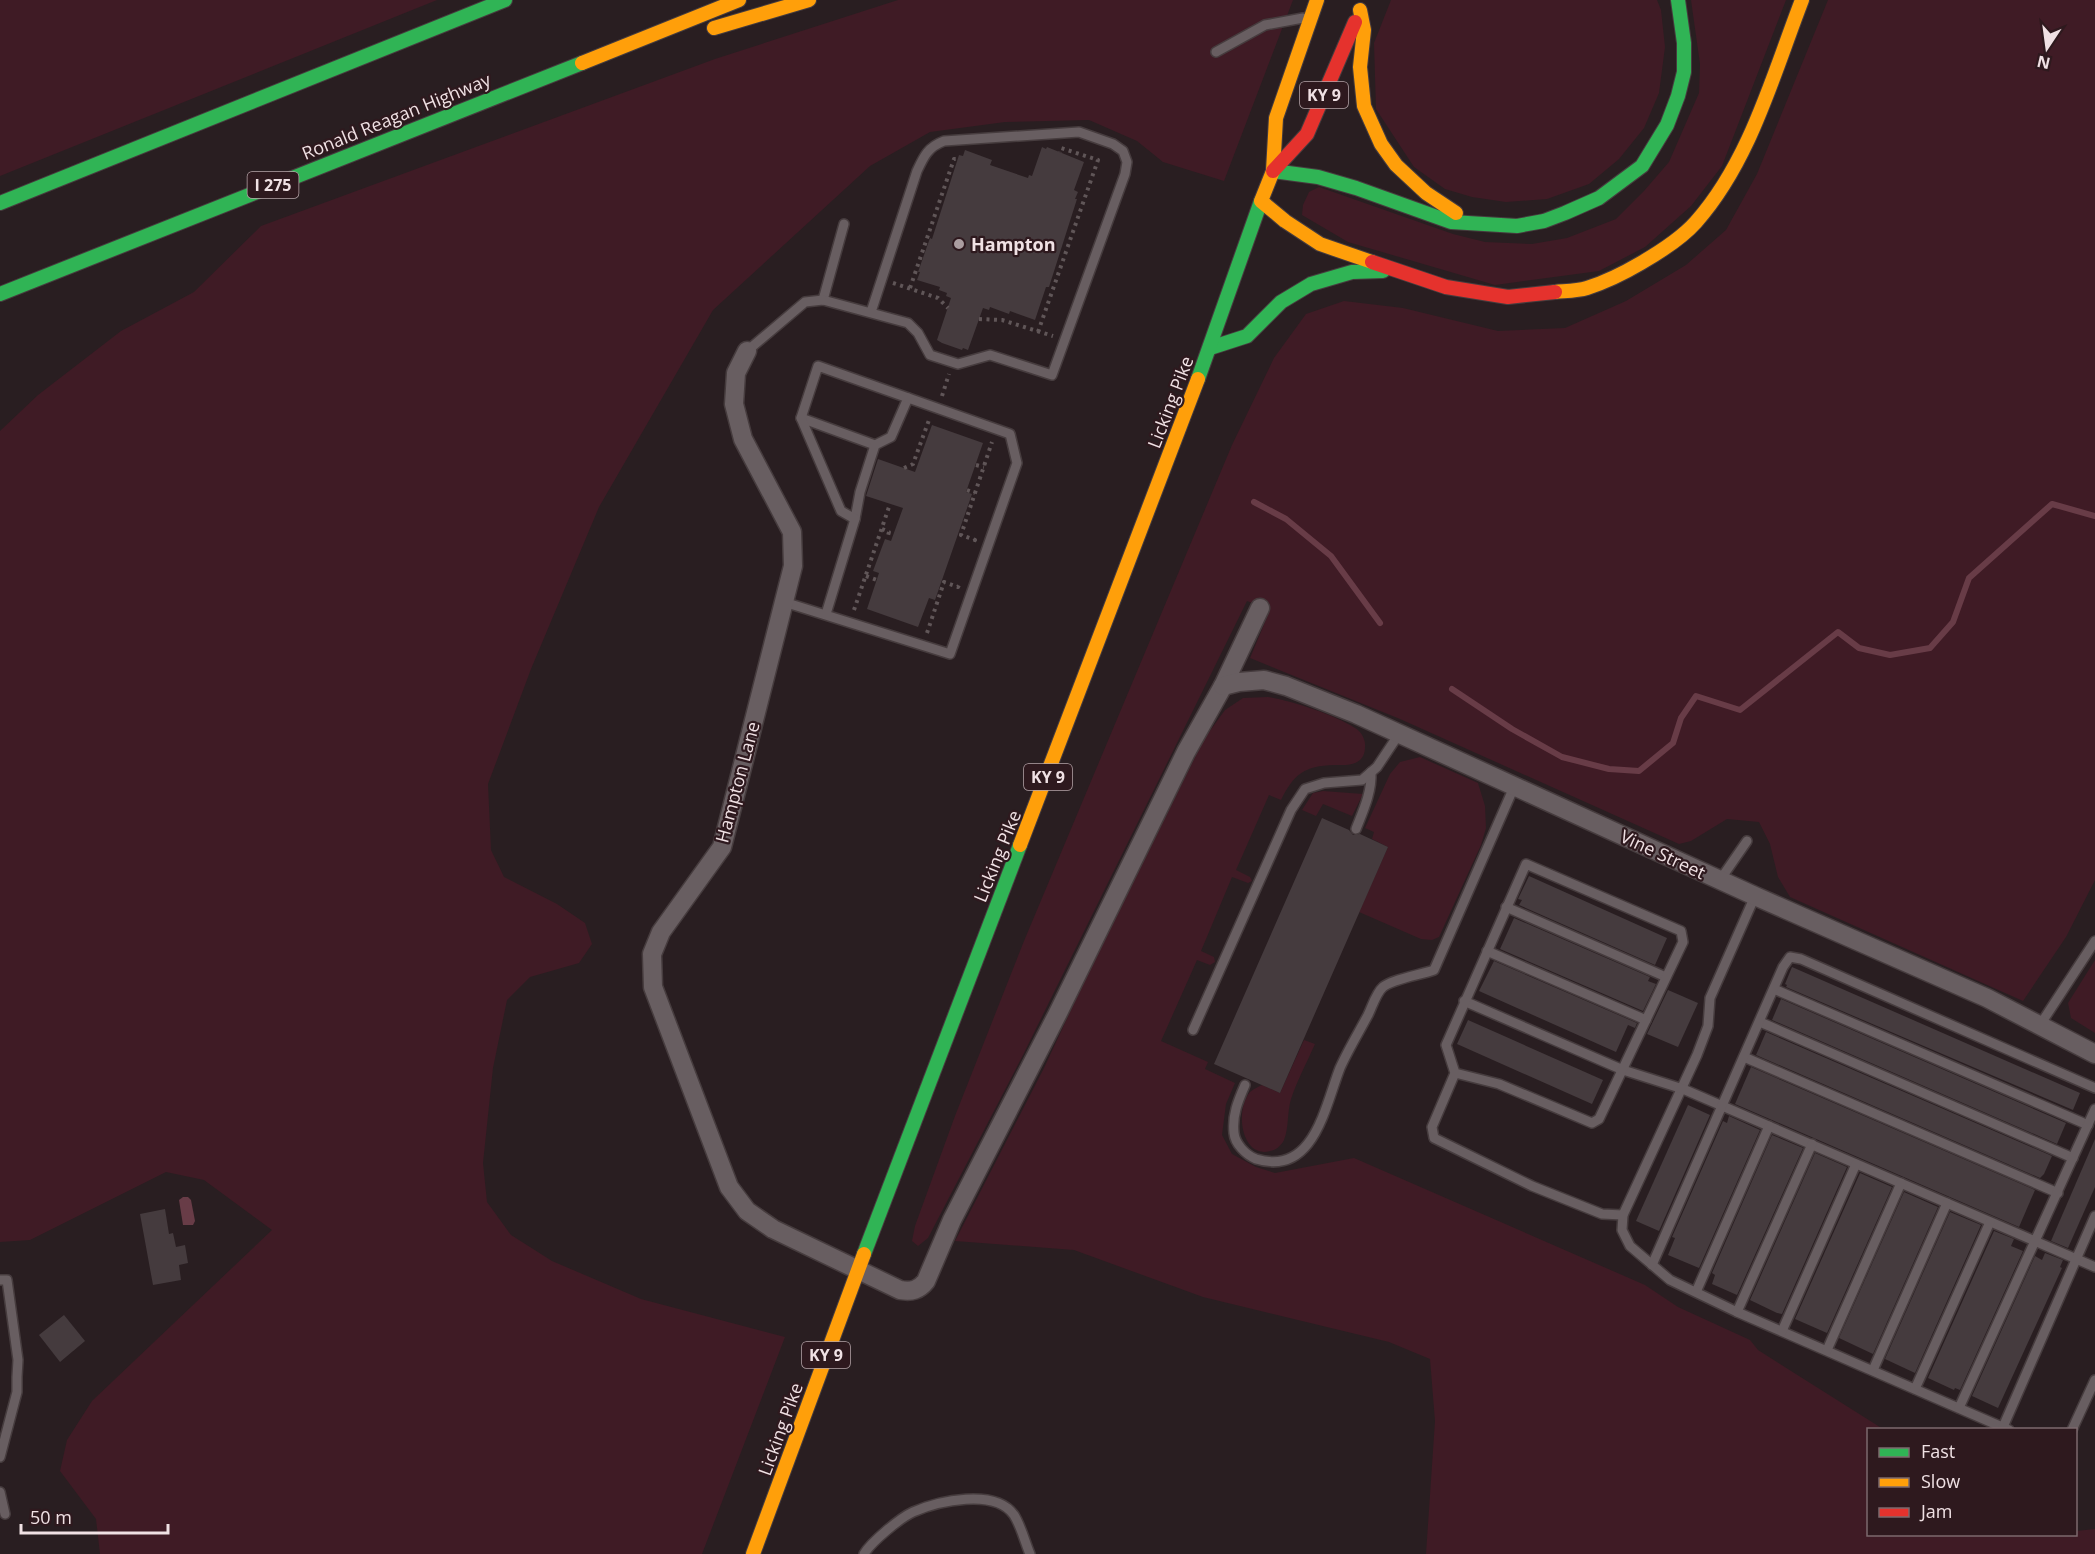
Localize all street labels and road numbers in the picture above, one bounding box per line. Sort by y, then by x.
street label: Ronald Reagan Highway [298,67,495,165]
road number: KY 9 [1300,82,1348,108]
road number: I 275 [248,172,298,198]
street label: Licking Pike [1141,352,1199,452]
street label: Hampton Lane [709,719,765,845]
road number: KY 9 [1024,764,1072,790]
street label: Licking Pike [968,807,1026,905]
street label: Vine Street [1617,824,1709,884]
road number: KY 9 [802,1342,850,1368]
street label: Licking Pike [752,1379,808,1479]

